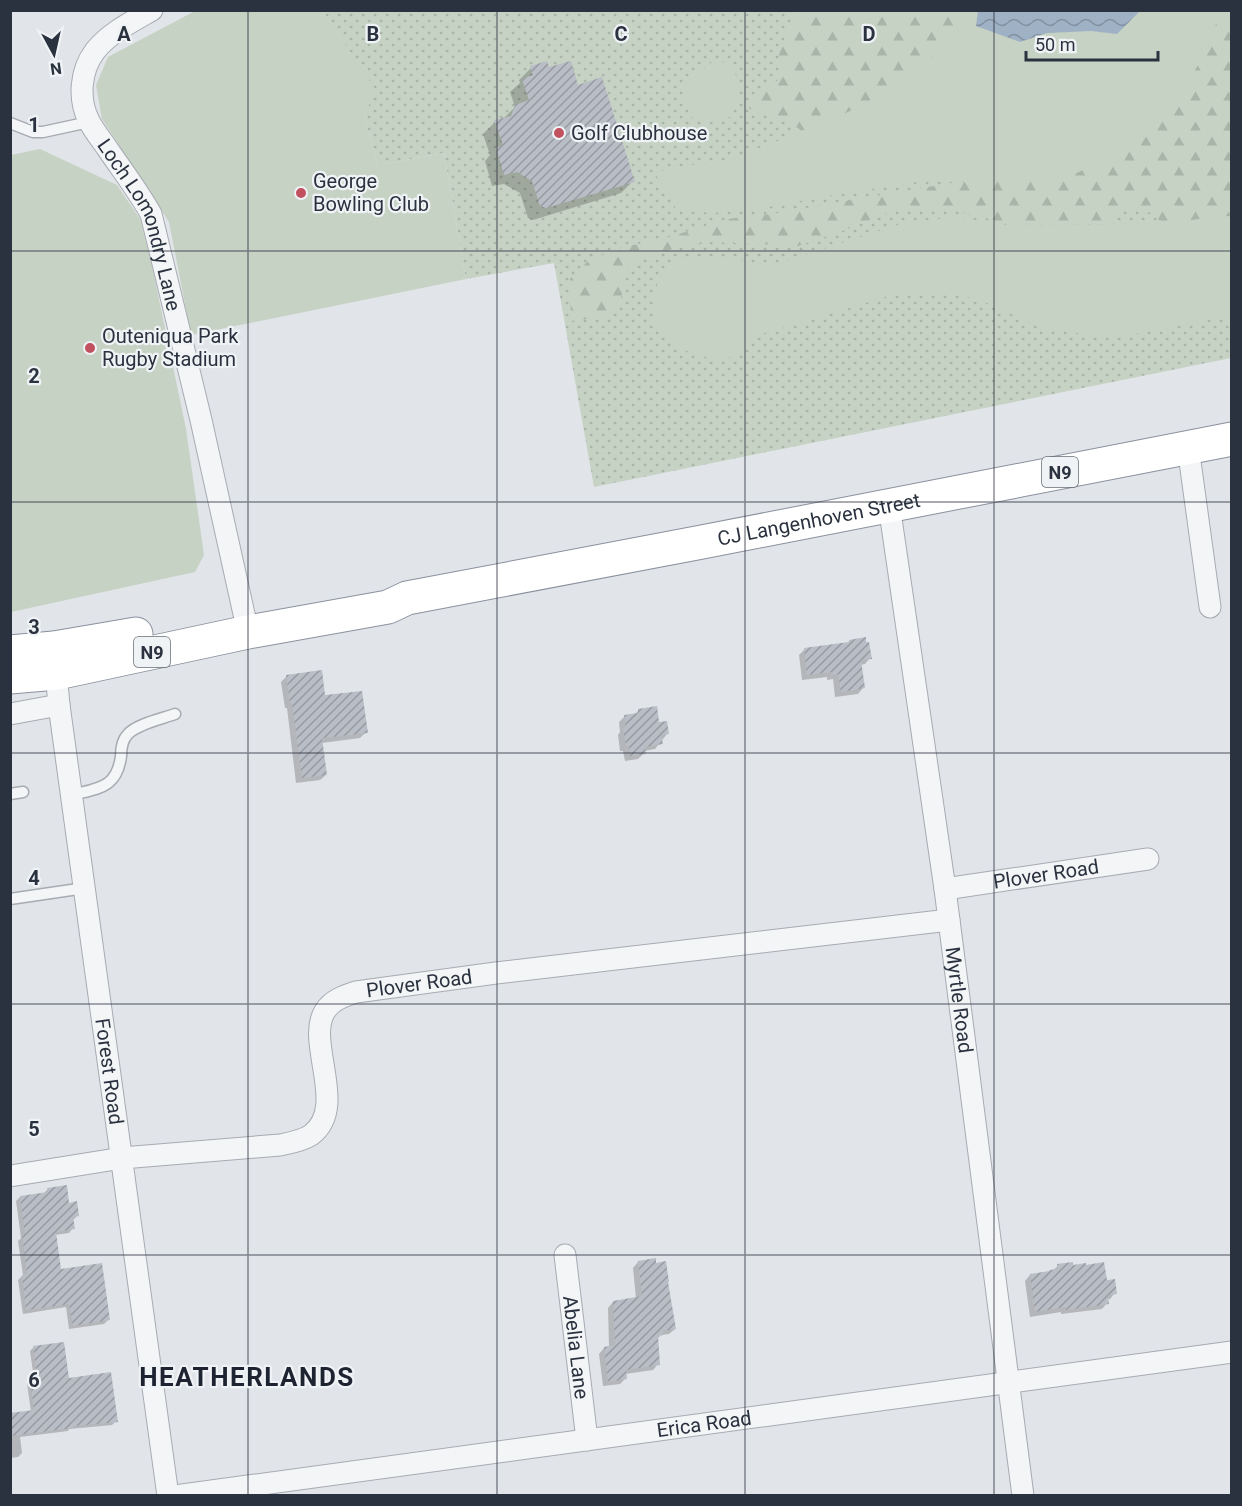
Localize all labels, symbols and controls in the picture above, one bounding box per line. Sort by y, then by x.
text: A [117,22,131,46]
text: B [367,22,379,46]
text: C [614,22,628,46]
text: D [863,22,876,46]
north arrow [24,24,84,84]
scale bar [1026,24,1158,62]
text: 50 m [1035,34,1075,55]
text: N [49,58,63,79]
text: 1 [28,113,40,137]
place label: Golf Clubhouse [571,121,707,145]
marker: Golf Clubhouse [552,126,566,140]
street label: Loch Lomondry Lane [92,134,186,313]
place label: George Bowling Club [313,169,429,216]
marker: George Bowling Club [294,186,308,200]
place label: Outeniqua Park Rugby Stadium [102,324,239,371]
marker: Outeniqua Park Rugby Stadium [83,341,97,355]
text: 2 [28,364,40,388]
road number: N9 [1042,457,1078,487]
street label: CJ Langenhoven Street [715,488,922,551]
text: 3 [28,615,40,639]
road number: N9 [134,637,170,667]
street label: Plover Road [991,854,1100,894]
text: 4 [28,866,40,890]
street label: Myrtle Road [941,945,978,1055]
street label: Plover Road [365,964,474,1002]
street label: Forest Road [90,1017,129,1126]
text: 5 [28,1117,40,1141]
street label: Abelia Lane [558,1294,594,1400]
district label: HEATHERLANDS [139,1362,355,1392]
text: 6 [28,1368,40,1392]
street label: Erica Road [655,1406,753,1442]

